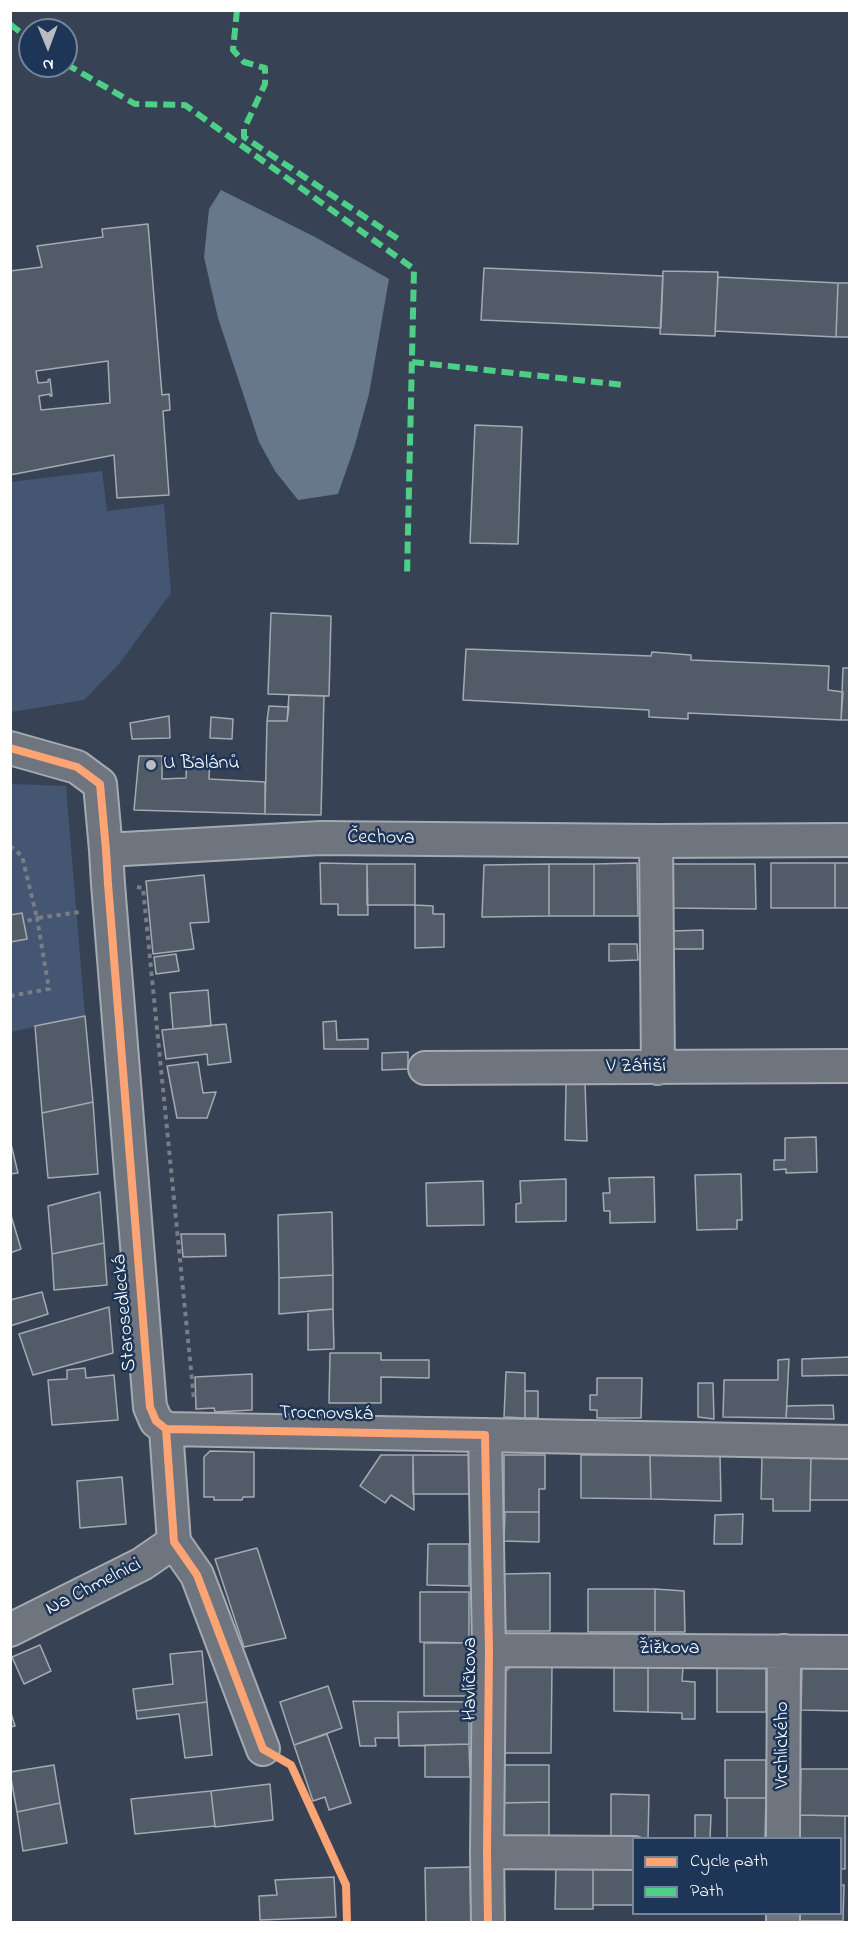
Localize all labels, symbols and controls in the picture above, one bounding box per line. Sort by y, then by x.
north arrow [18,18,78,78]
text: N [43,52,54,76]
place label: U Balánů [163,753,240,777]
marker: U Balánů [144,758,158,772]
street label: Čechova [347,826,415,852]
street label: V Zátiší [606,1056,666,1080]
street label: Starosedlecká [109,1253,143,1373]
street label: Trocnovská [279,1402,373,1428]
street label: Na Chmelnici [42,1554,146,1622]
street label: Havlíčkova [460,1637,484,1721]
street label: Žižkova [638,1638,700,1662]
street label: Vrchlického [772,1701,796,1789]
legend [632,1837,842,1915]
text: Cycle path [690,1849,768,1875]
text: Path [690,1879,724,1905]

